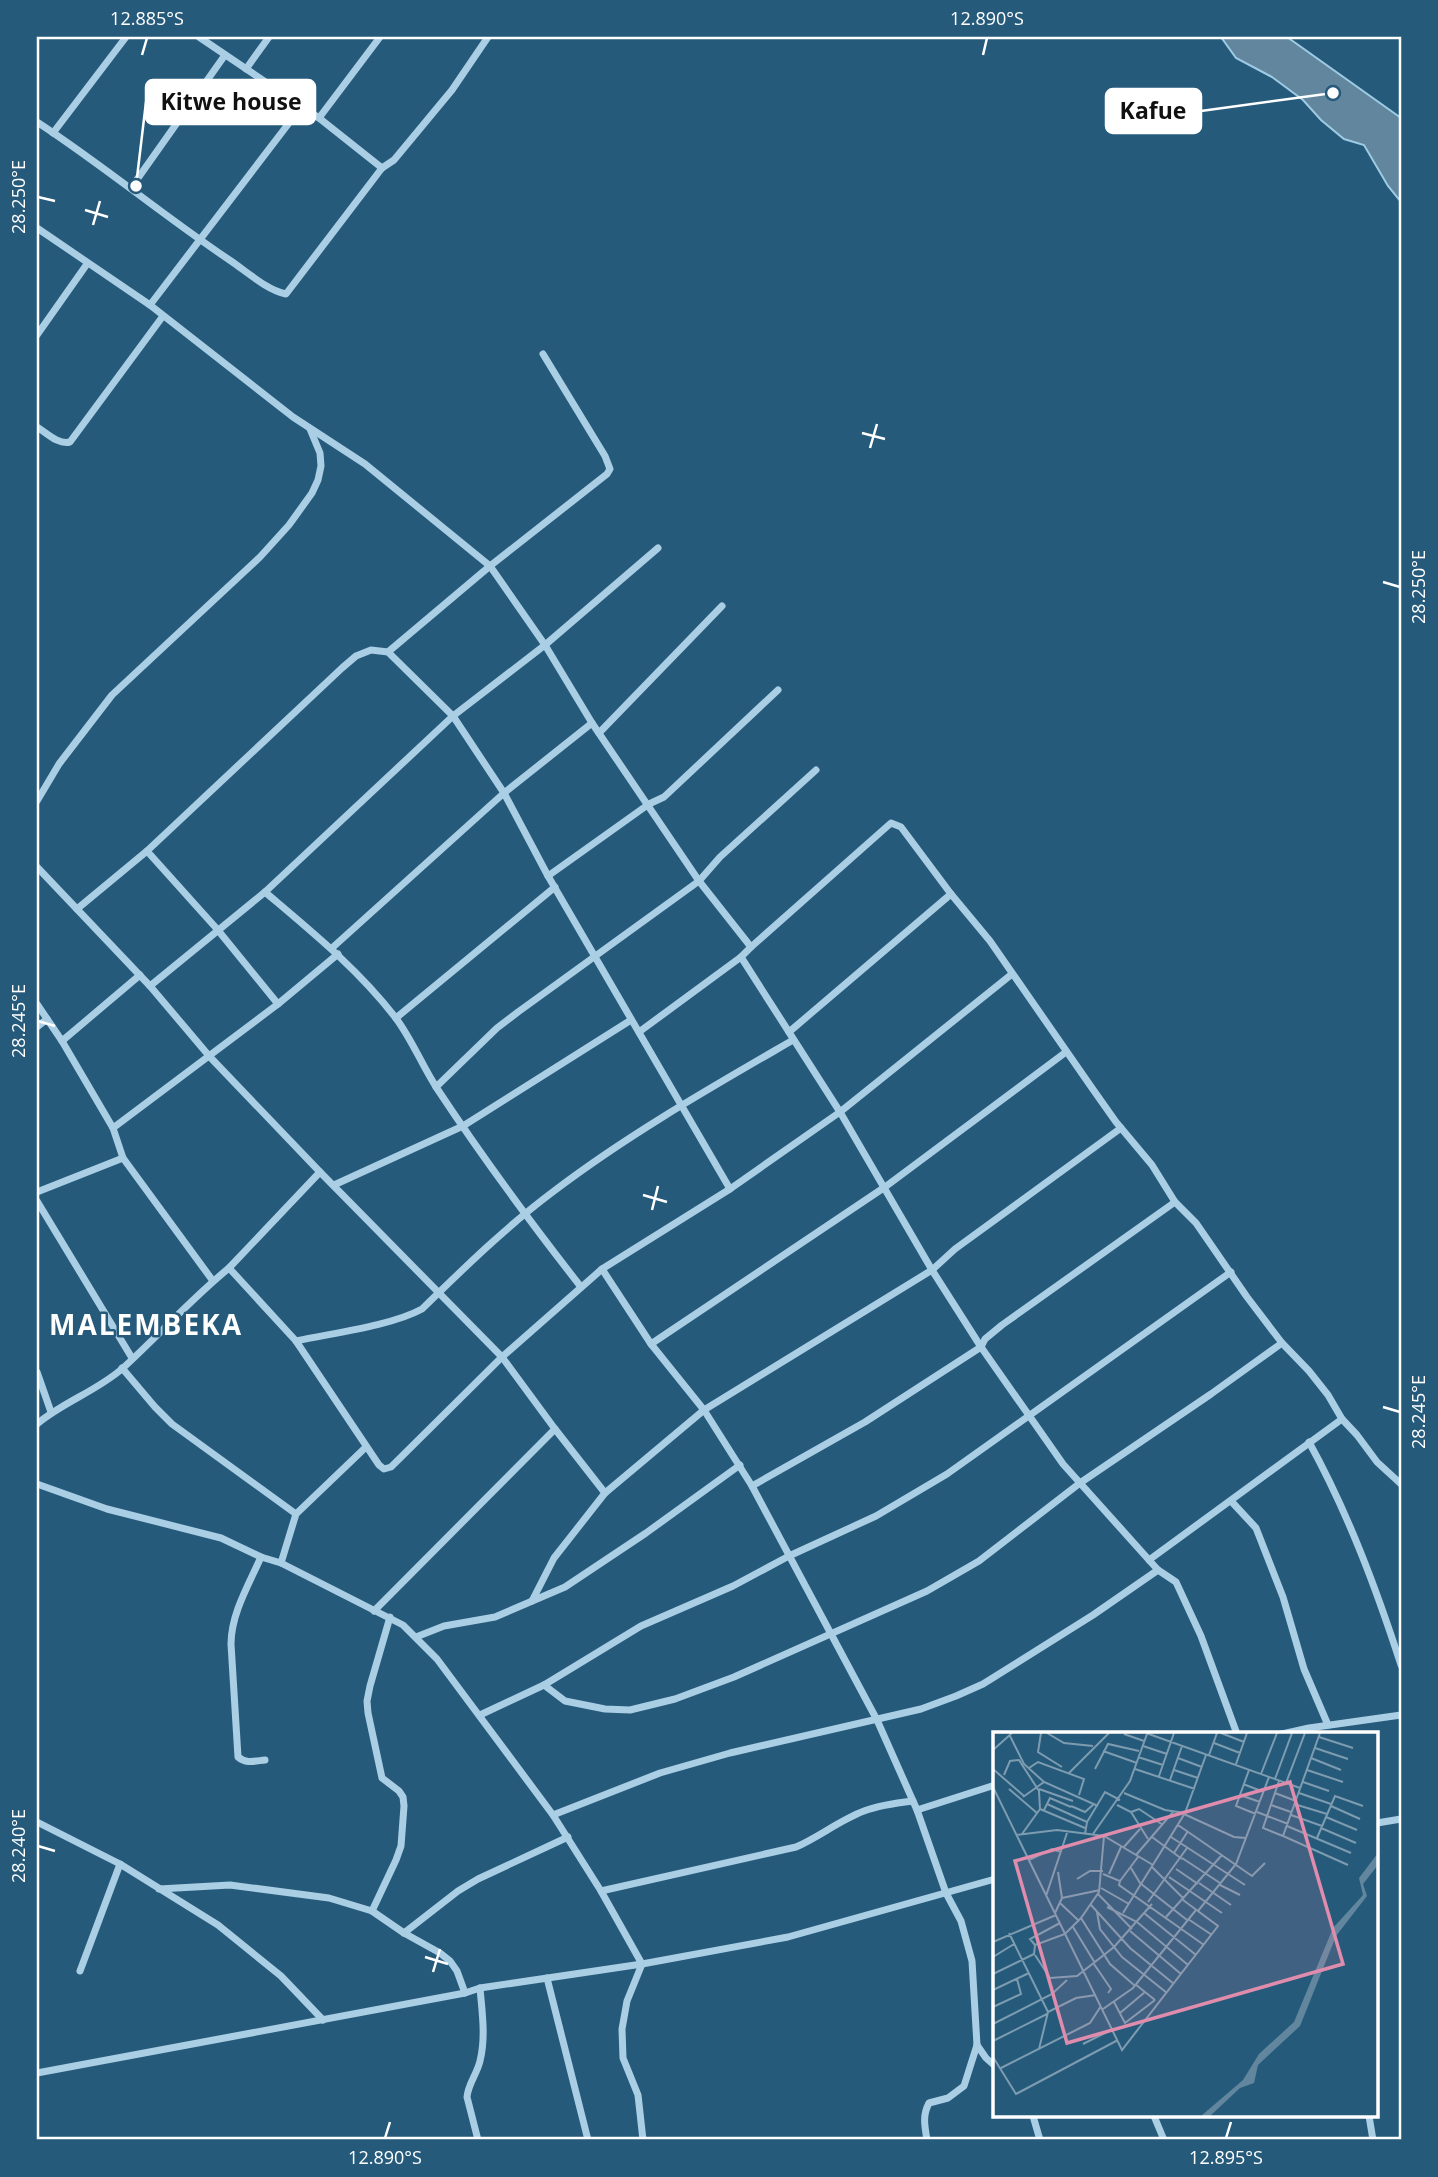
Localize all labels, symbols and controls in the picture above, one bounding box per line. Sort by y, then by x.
text: 12.885°S [110,6,184,30]
text: 12.890°S [950,6,1024,30]
callout: Kitwe house [146,80,315,124]
text: Kitwe house [160,85,302,117]
callout: Kafue [1106,89,1201,133]
text: Kafue [1120,94,1186,126]
text: 28.250°E [6,160,30,234]
text: 28.250°E [1406,550,1430,624]
text: 28.245°E [6,984,30,1058]
district label: MALEMBEKA [49,1305,243,1343]
text: 28.245°E [1406,1375,1430,1449]
inset map [993,1732,1378,2118]
text: 28.240°E [6,1809,30,1883]
text: 12.890°S [348,2145,422,2169]
text: 12.895°S [1189,2145,1263,2169]

